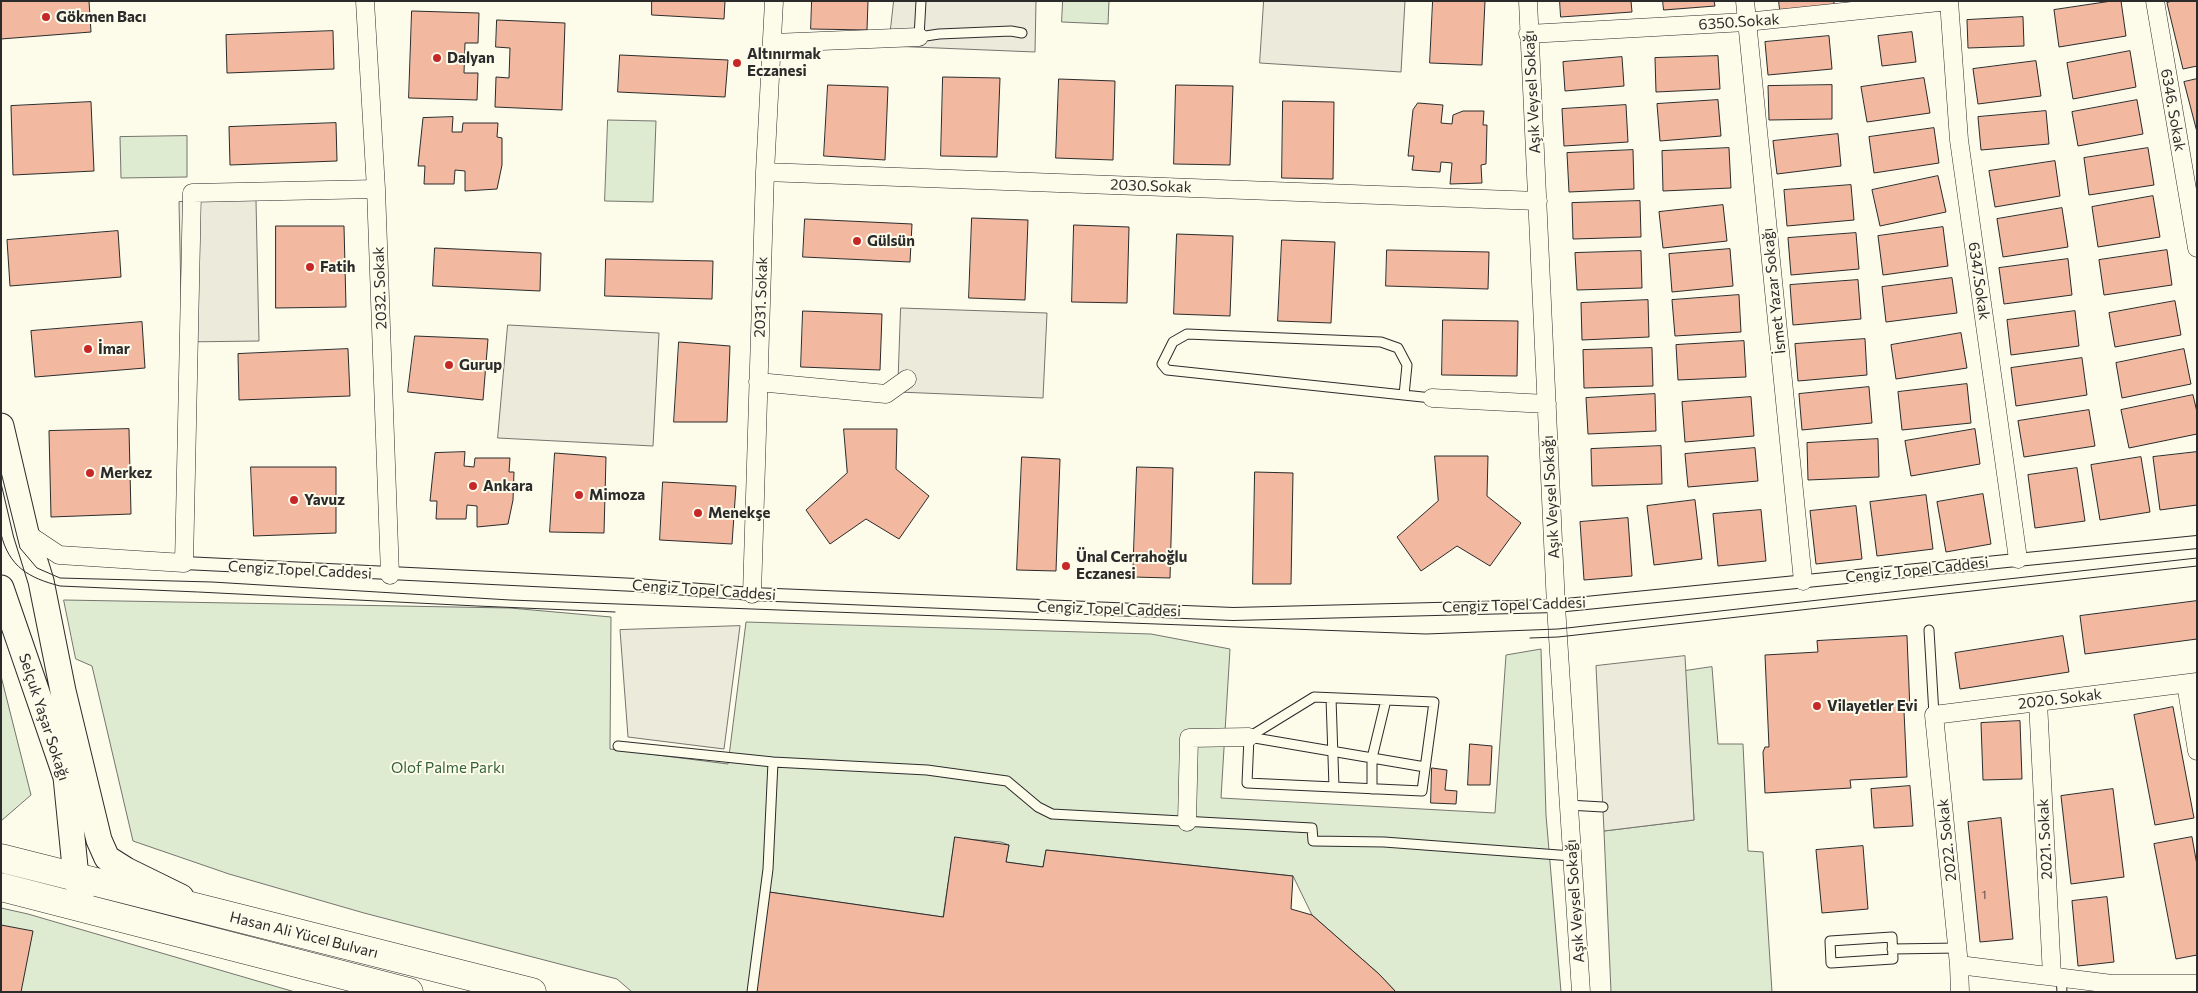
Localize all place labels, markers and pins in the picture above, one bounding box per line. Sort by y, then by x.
place label: Gökmen Bacı [56,8,146,26]
marker: Gökmen Bacı [40,11,52,23]
place label: Altınırmak Eczanesi [747,45,821,80]
place label: Dalyan [447,49,495,67]
marker: Dalyan [431,52,443,64]
marker: Altınırmak Eczanesi [731,57,743,69]
place label: Gülsün [867,232,915,250]
marker: Gülsün [851,235,863,247]
place label: Fatih [320,258,355,276]
marker: Fatih [304,261,316,273]
place label: İmar [98,340,130,358]
marker: İmar [82,343,94,355]
place label: Gurup [459,356,502,374]
marker: Gurup [443,359,455,371]
place label: Merkez [100,464,152,482]
marker: Merkez [84,467,96,479]
place label: Ankara [483,477,533,495]
marker: Ankara [467,480,479,492]
place label: Mimoza [589,486,645,504]
marker: Mimoza [573,489,585,501]
place label: Yavuz [304,491,345,509]
marker: Yavuz [288,494,300,506]
place label: Menekşe [708,504,770,522]
marker: Menekşe [692,507,704,519]
place label: Ünal Cerrahoğlu Eczanesi [1076,548,1187,583]
marker: Ünal Cerrahoğlu Eczanesi [1060,560,1072,572]
place label: Vilayetler Evi [1827,697,1918,715]
marker: Vilayetler Evi [1811,700,1823,712]

